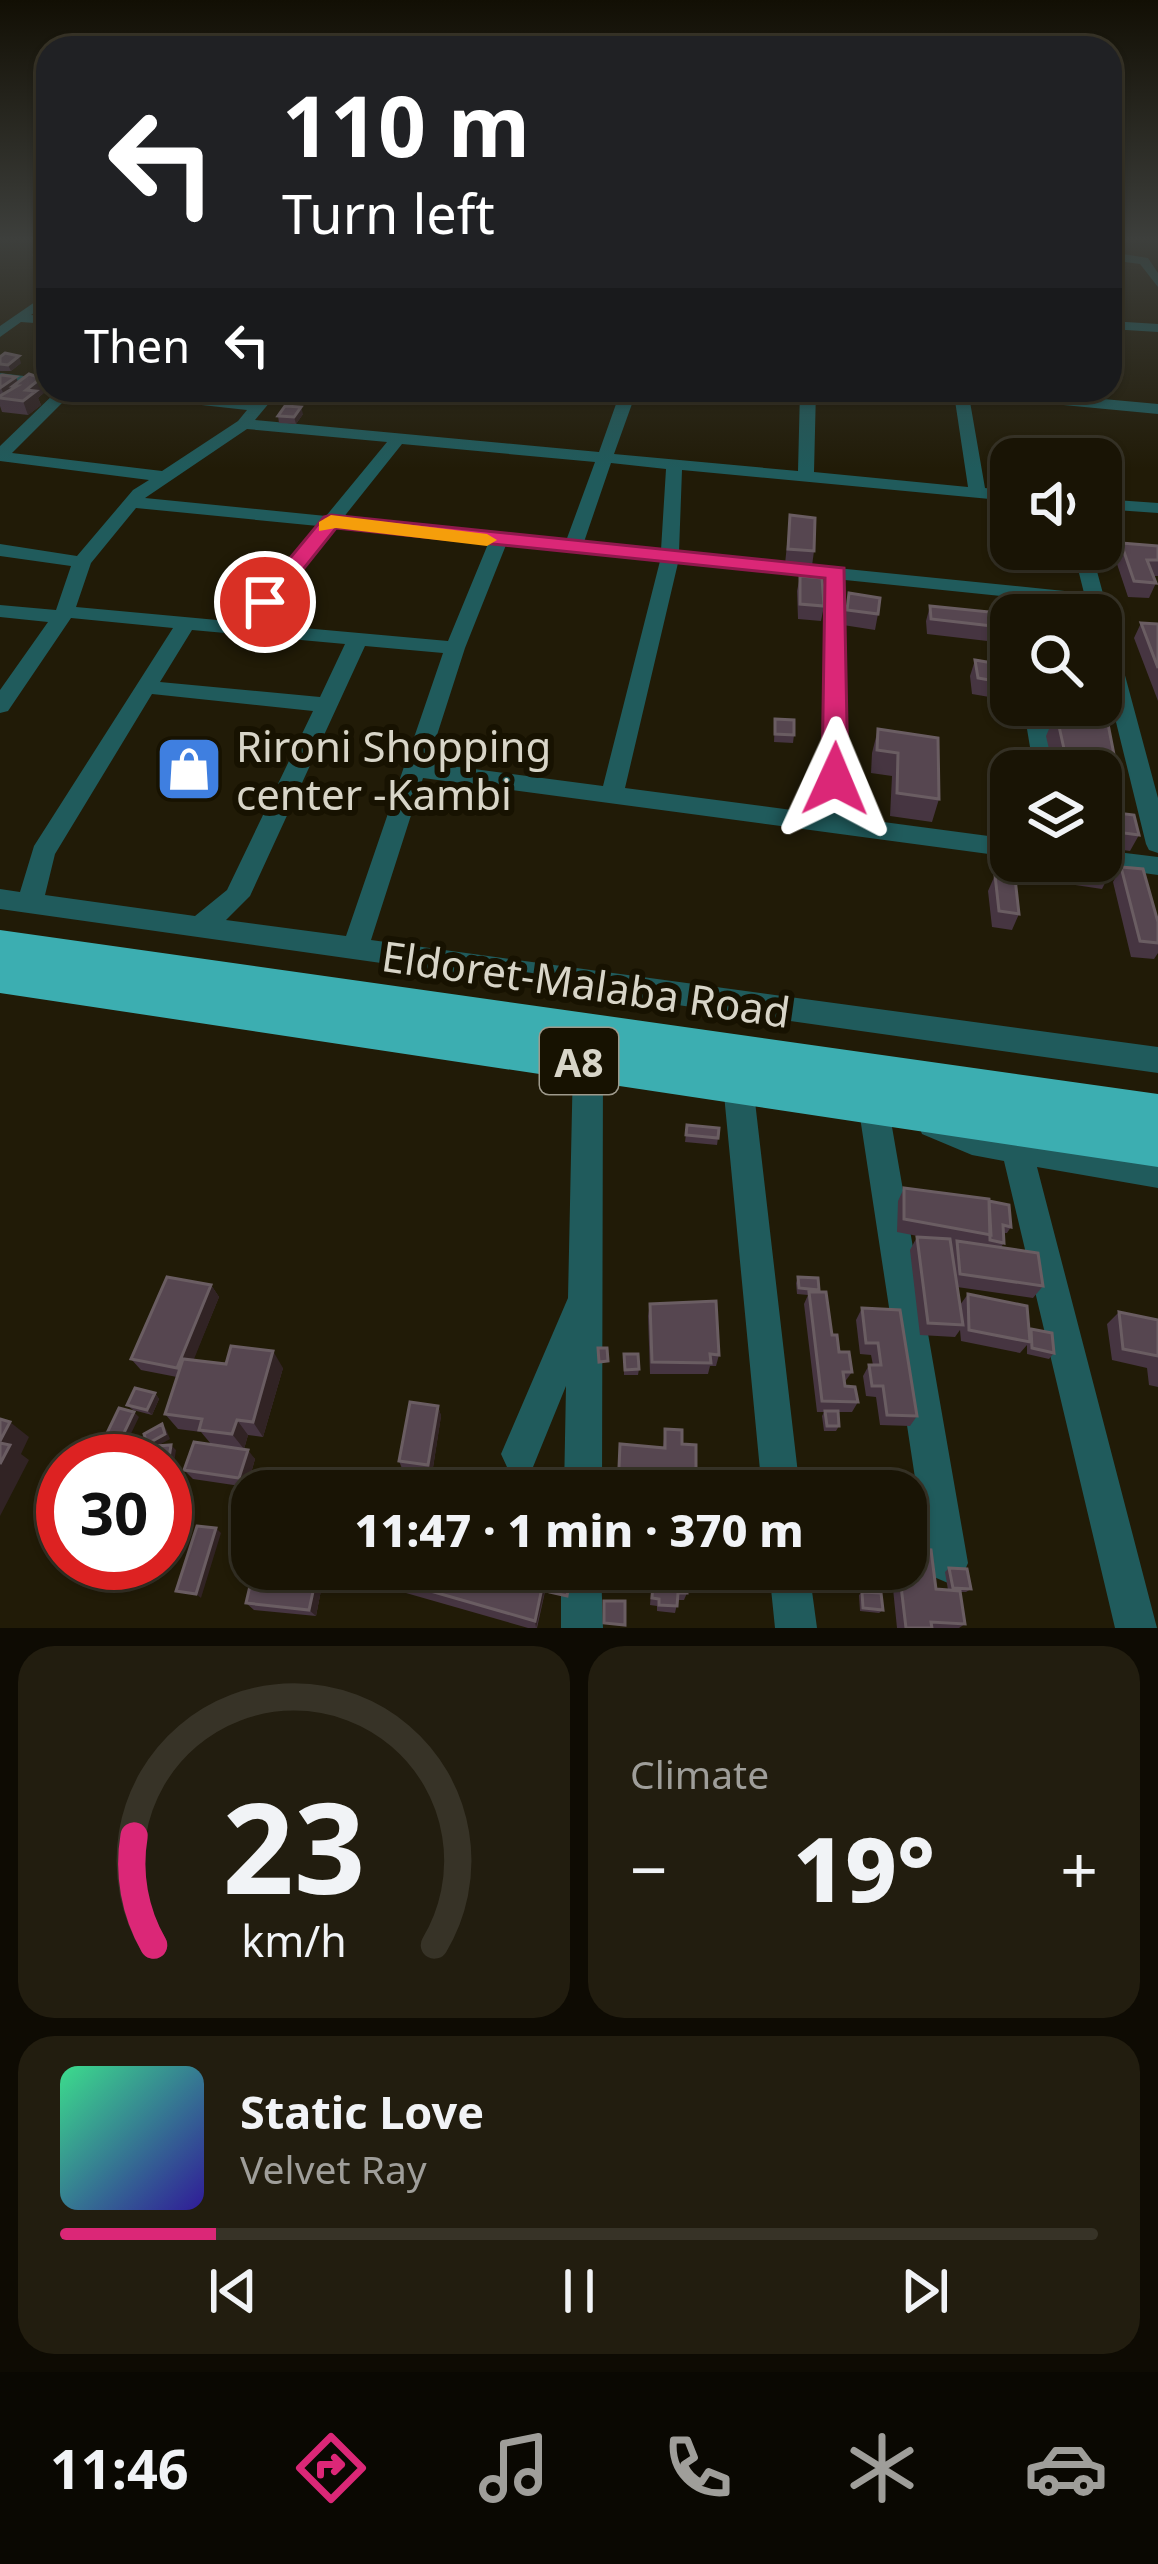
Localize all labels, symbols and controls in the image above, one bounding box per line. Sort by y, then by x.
text: 110 m [282,67,530,182]
icon: left [84,84,240,240]
text: Turn left [282,176,495,250]
icon: left [214,312,280,378]
text: Then [84,315,190,376]
map controls [990,438,1122,882]
button: sound [990,438,1122,570]
pin [214,551,316,653]
icon: arrive [232,569,298,635]
button: search [990,594,1122,726]
position arrow [772,716,898,842]
place label: Rironi Shopping center -Kambi [236,717,551,822]
shop icon: Rironi Shopping center -Kambi [154,734,224,804]
button: layers [990,750,1122,882]
street label: Eldoret-Malaba Road [378,926,794,1040]
road number: A8 [540,1028,618,1094]
speed limit sign: 30 [36,1434,192,1590]
text: 11:47 · 1 min · 370 m [354,1499,804,1560]
text: Climate [630,1747,769,1800]
text: 23 [223,1761,365,1931]
text: 19° [793,1806,935,1928]
text: − [630,1823,668,1913]
text: + [1060,1823,1098,1913]
text: km/h [241,1911,347,1970]
text: Static Love [240,2081,484,2142]
text: Velvet Ray [240,2142,427,2195]
icon: previous [200,2258,266,2324]
icon: pause [546,2258,612,2324]
icon: next [892,2258,958,2324]
icon: directions [289,2426,373,2510]
icon: music [472,2426,556,2510]
icon: phone [656,2426,740,2510]
icon: climate [840,2426,924,2510]
icon: car [1024,2426,1108,2510]
text: 11:46 [50,2431,189,2505]

